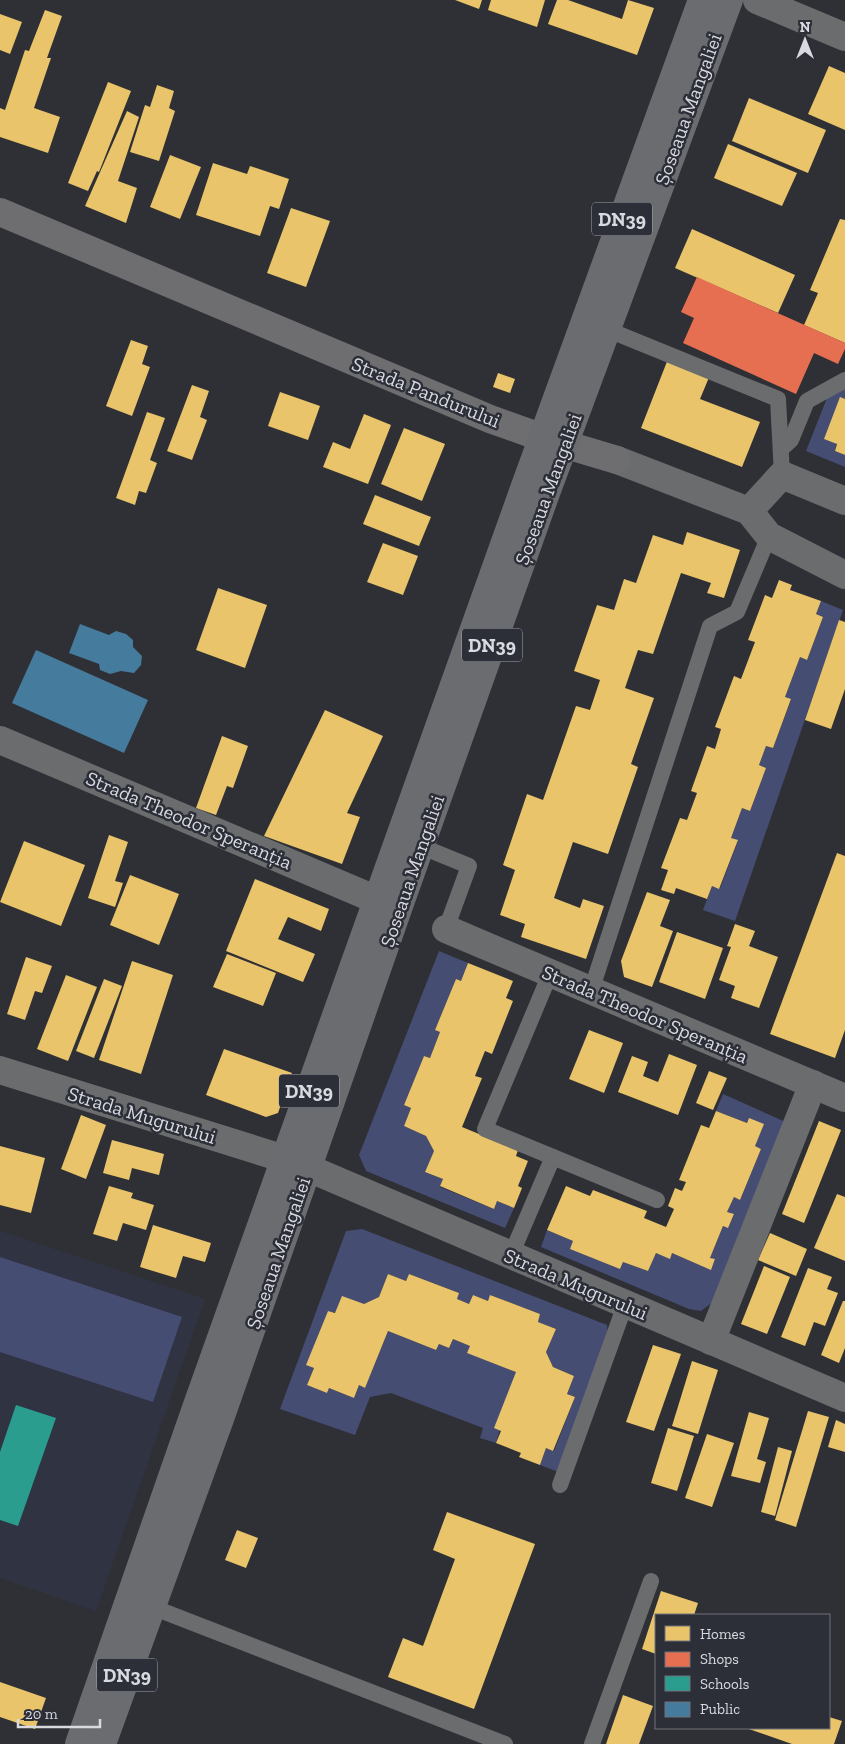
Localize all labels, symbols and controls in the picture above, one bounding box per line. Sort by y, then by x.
north arrow [780,15,830,65]
text: N [800,19,811,36]
street label: Șoseaua Mangaliei [649,30,727,188]
road number: DN39 [592,202,652,235]
street label: Strada Pandurului [348,351,504,433]
street label: Șoseaua Mangaliei [509,410,587,568]
road number: DN39 [462,628,522,662]
street label: Strada Theodor Speranția [82,766,296,874]
street label: Șoseaua Mangaliei [375,791,449,950]
street label: Strada Theodor Speranția [538,960,752,1068]
road number: DN39 [279,1074,339,1108]
street label: Strada Mugurului [65,1081,219,1149]
street label: Șoseaua Mangaliei [241,1173,315,1332]
street label: Strada Mugurului [501,1243,652,1325]
legend [655,1614,830,1729]
text: Homes [700,1625,745,1643]
text: Shops [700,1650,739,1668]
road number: DN39 [97,1658,157,1692]
text: Schools [700,1675,749,1693]
scale bar [18,1696,100,1728]
text: Public [700,1700,740,1718]
text: 20 m [25,1705,58,1723]

